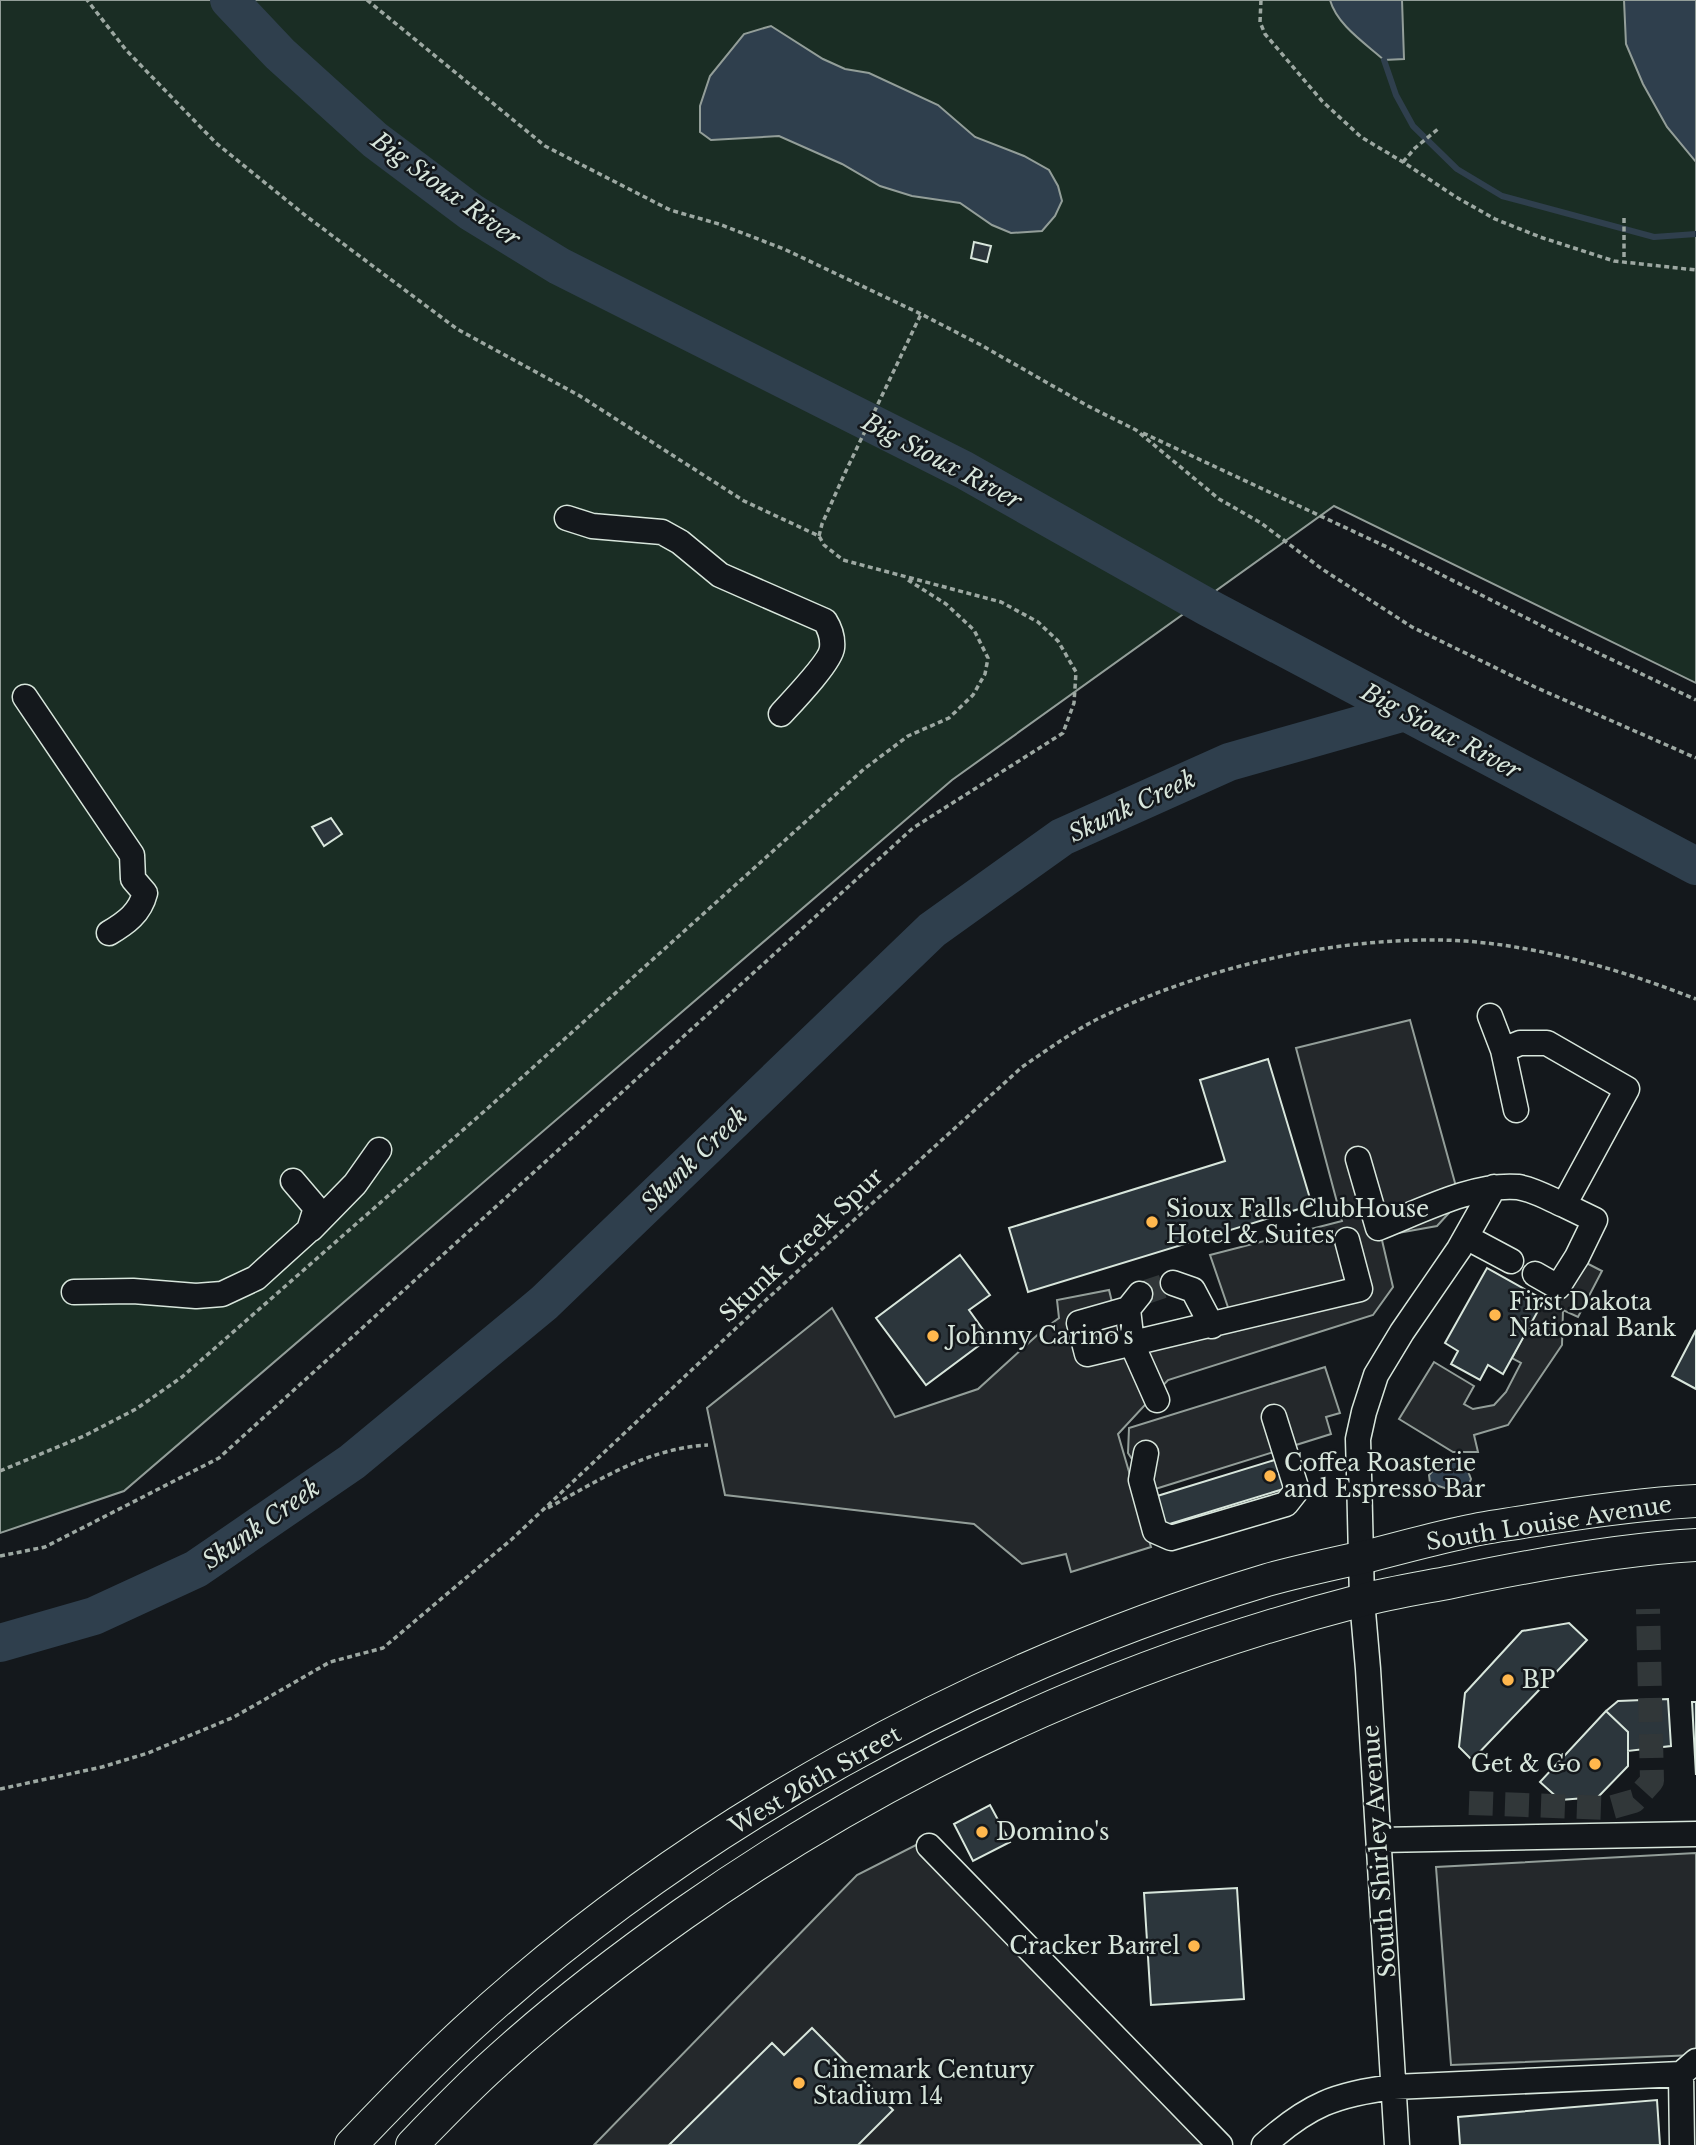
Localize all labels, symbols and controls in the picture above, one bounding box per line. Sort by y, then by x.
water label: Big Sioux River [365,125,527,253]
water label: Big Sioux River [856,406,1027,516]
water label: Big Sioux River [1355,676,1526,786]
water label: Skunk Creek [1064,764,1200,848]
water label: Skunk Creek [635,1101,753,1217]
street label: Skunk Creek Spur [713,1162,889,1328]
place label: Sioux Falls ClubHouse Hotel & Suites [1166,1195,1429,1249]
marker: Sioux Falls ClubHouse Hotel & Suites [1144,1214,1160,1230]
place label: First Dakota National Bank [1509,1288,1677,1342]
marker: First Dakota National Bank [1487,1307,1503,1323]
place label: Johnny Carino's [944,1322,1134,1350]
marker: Johnny Carino's [925,1328,941,1344]
place label: Coffea Roasterie and Espresso Bar [1284,1449,1485,1503]
marker: Coffea Roasterie and Espresso Bar [1262,1468,1278,1484]
water label: Skunk Creek [197,1473,325,1575]
street label: South Louise Avenue [1424,1490,1674,1556]
place label: BP [1522,1666,1556,1694]
marker: BP [1500,1672,1516,1688]
street label: West 26th Street [723,1719,906,1841]
street label: South Shirley Avenue [1356,1724,1402,1978]
place label: Get & Go [1471,1750,1581,1778]
marker: Get & Go [1587,1756,1603,1772]
place label: Domino's [996,1818,1109,1846]
marker: Domino's [974,1824,990,1840]
place label: Cracker Barrel [1009,1932,1180,1960]
marker: Cracker Barrel [1186,1938,1202,1954]
place label: Cinemark Century Stadium 14 [813,2056,1035,2110]
marker: Cinemark Century Stadium 14 [791,2075,807,2091]

